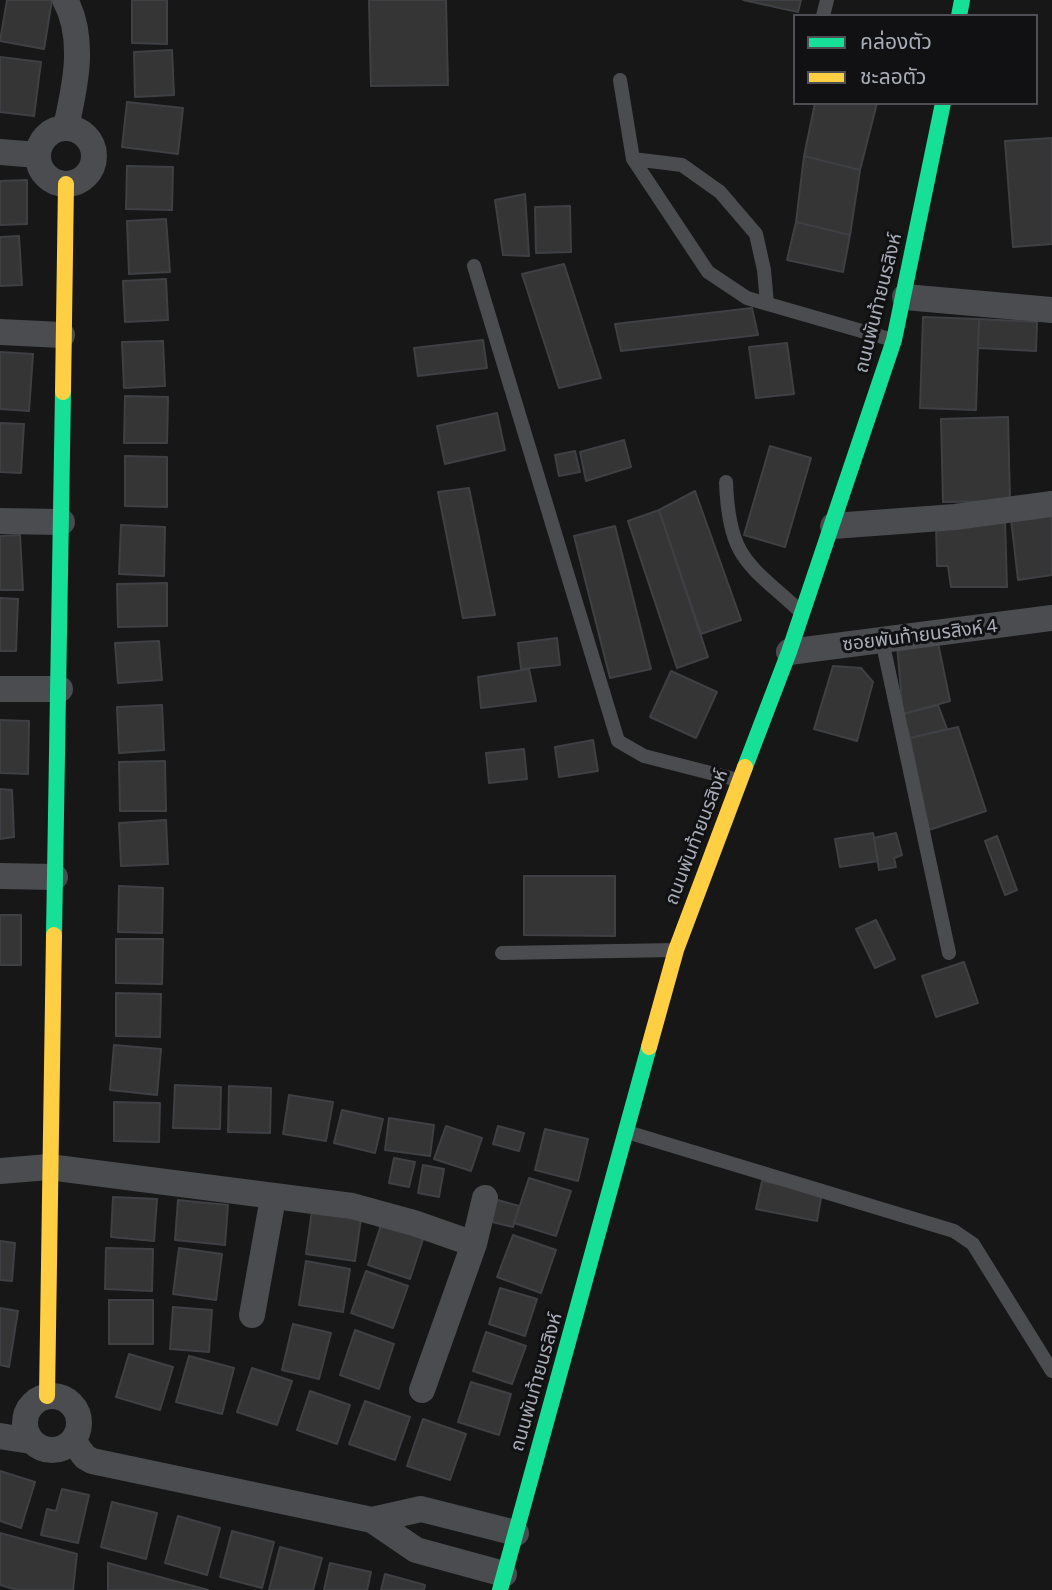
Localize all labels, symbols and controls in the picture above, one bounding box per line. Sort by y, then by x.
legend [793,14,1038,105]
text: คล่องตัว [860,28,932,53]
text: ชะลอตัว [860,63,926,88]
street label: ถนนพันท้ายนรสิงห์ [850,231,906,375]
street label: ซอยพันท้ายนรสิงห์ 4 [841,614,999,656]
street label: ถนนพันท้ายนรสิงห์ [660,766,732,908]
street label: ถนนพันท้ายนรสิงห์ [505,1310,567,1454]

